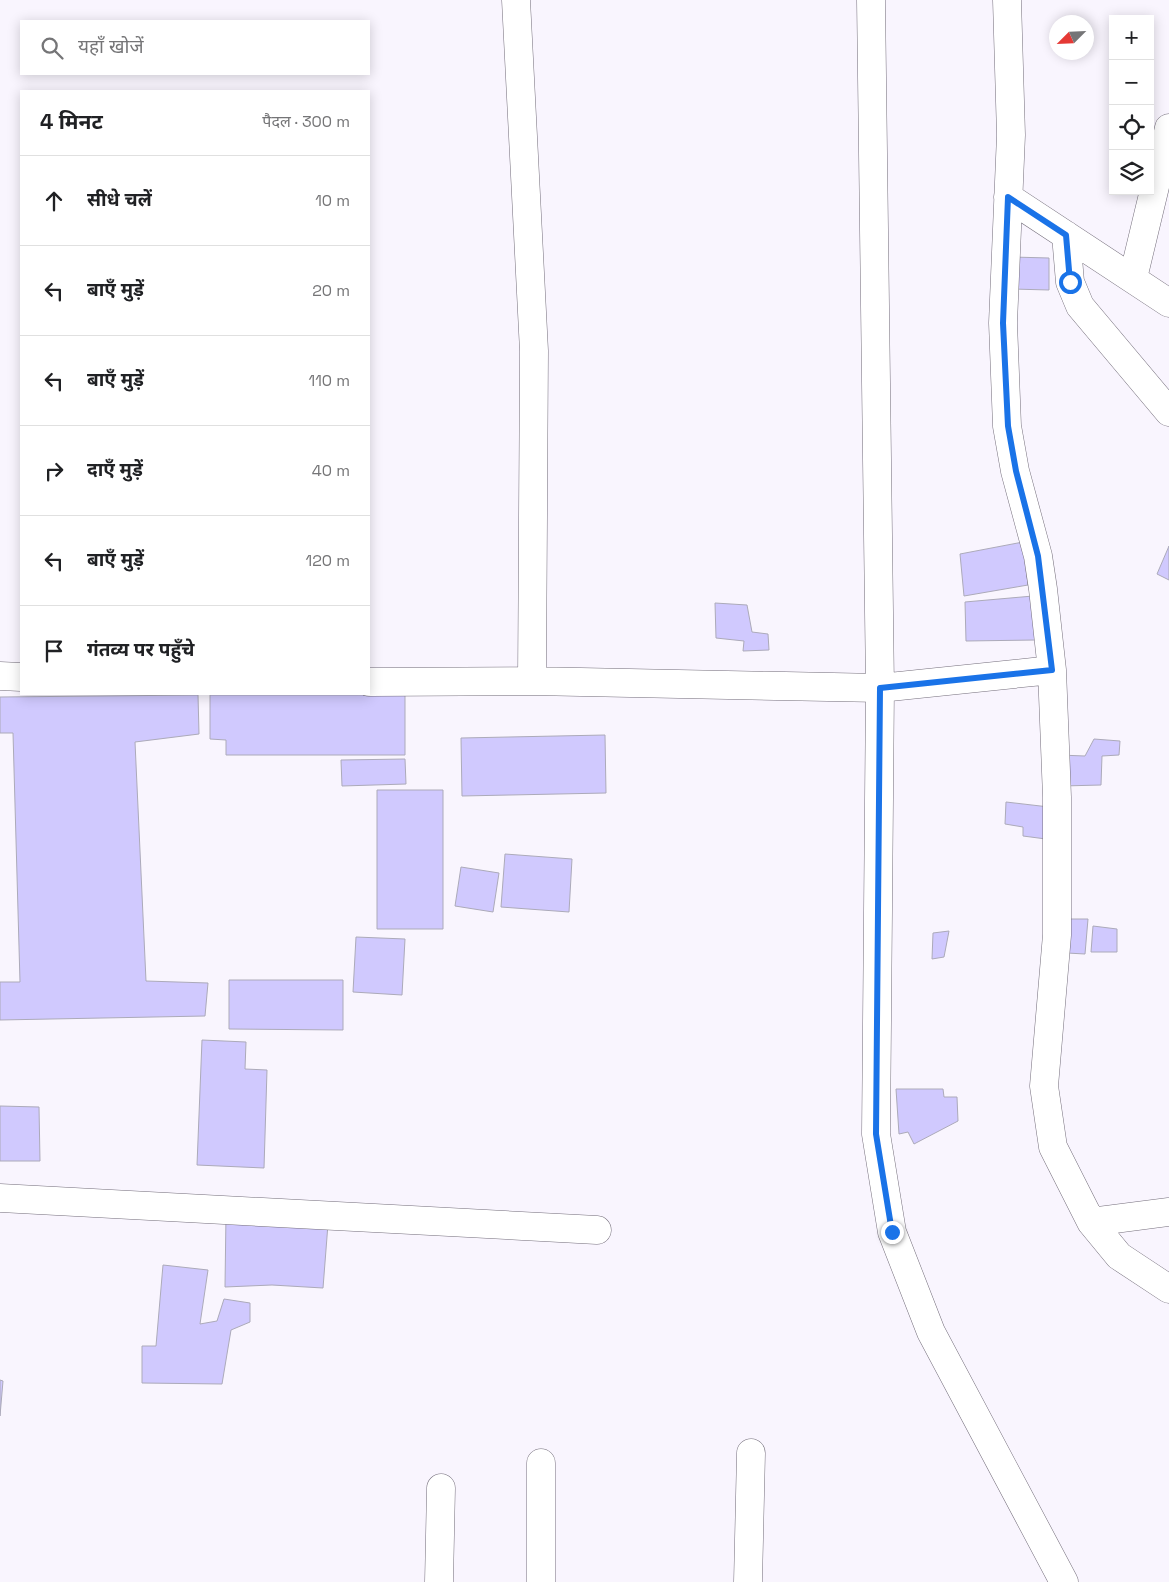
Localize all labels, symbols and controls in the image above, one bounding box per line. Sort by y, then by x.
north arrow [1049,15,1094,60]
map controls [1109,15,1154,195]
button: + [1109,15,1154,60]
search box [20,20,370,75]
icon: search [38,34,66,62]
text: यहाँ खोजें [78,34,143,59]
button: − [1109,60,1154,105]
button: locate [1109,105,1154,150]
text: 4 मिनट [40,108,103,135]
text: पैदल · 300 m [262,111,350,132]
button: layers [1109,150,1154,195]
icon: ahead [40,187,68,215]
text: सीधे चलें [87,187,152,212]
text: 10 m [315,190,350,211]
route start [1059,271,1082,294]
icon: left [40,277,68,305]
text: बाएँ मुड़ें [87,277,144,302]
text: 20 m [312,280,350,301]
icon: left [40,367,68,395]
text: बाएँ मुड़ें [87,367,144,392]
text: 110 m [308,370,350,391]
icon: right [40,457,68,485]
text: दाएँ मुड़ें [87,457,143,482]
text: 40 m [312,460,350,481]
icon: left [40,547,68,575]
text: बाएँ मुड़ें [87,547,144,572]
text: 120 m [306,550,350,571]
icon: arrive [40,637,68,665]
text: गंतव्य पर पहुँचे [87,637,194,662]
route end [881,1221,904,1244]

